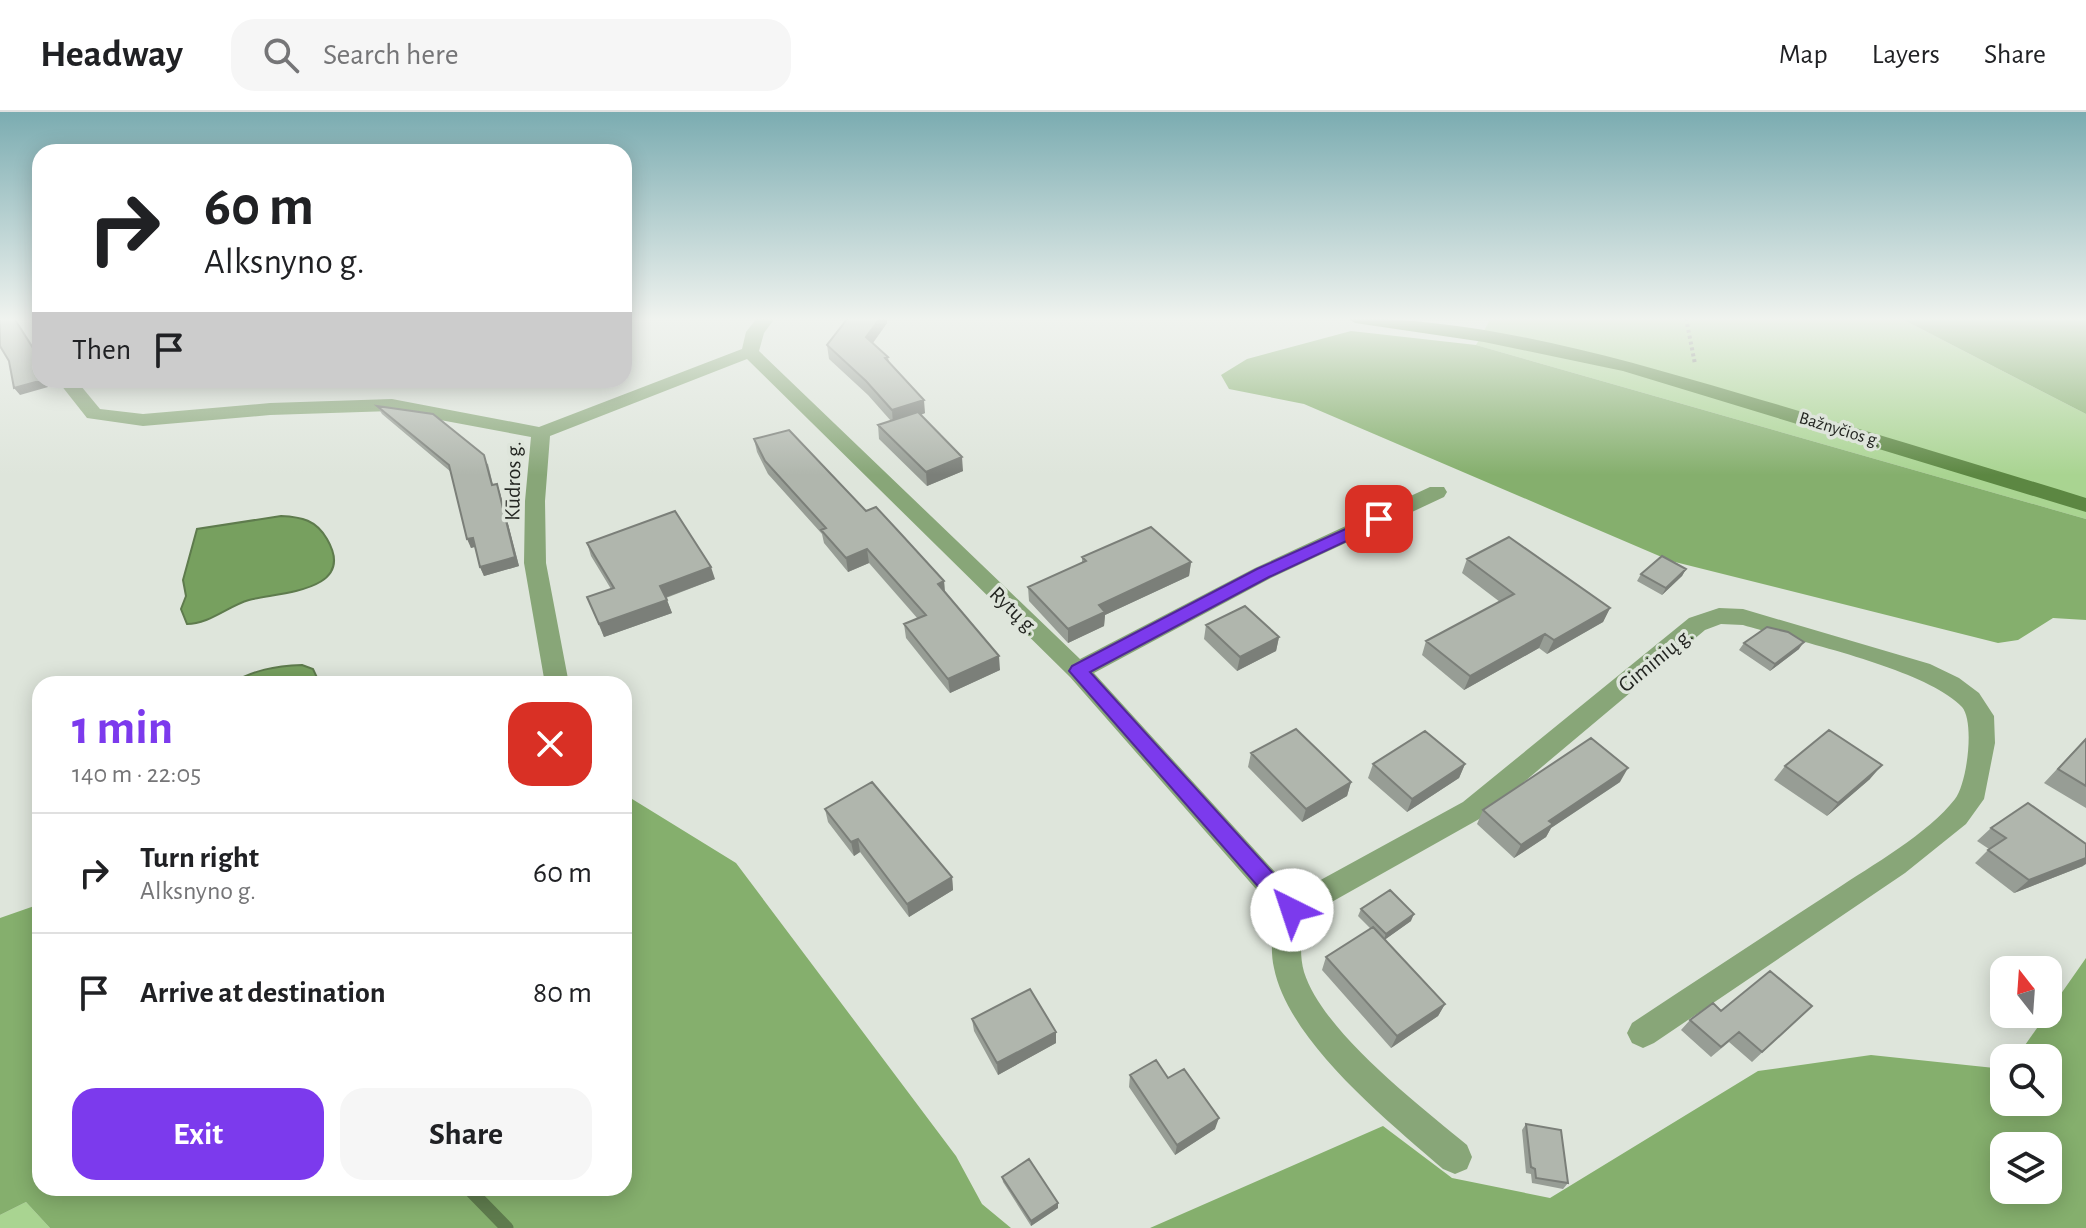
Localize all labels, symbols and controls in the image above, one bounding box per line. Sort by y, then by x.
search box [231,19,791,91]
icon: search [259,33,303,77]
text: Headway [40,36,183,74]
text: Search here [323,40,459,70]
text: Map [1779,41,1828,69]
text: Layers [1872,41,1940,69]
text: Share [1984,41,2046,69]
icon: right [72,176,176,280]
text: 60 m [204,179,314,235]
text: Alksnyno g. [204,244,365,280]
icon: arrive [147,328,191,372]
text: Then [72,335,131,365]
street label: Bažnyčios g. [1797,409,1883,451]
street label: Kūdros g. [501,441,525,521]
pin [1345,485,1413,553]
icon: arrive [1357,497,1401,541]
street label: Rytų g. [986,582,1043,639]
street label: Giminių g. [1614,623,1697,696]
button: close [508,702,592,786]
text: 1 min [72,705,173,753]
text: 140 m · 22:05 [72,761,201,787]
text: Turn right [140,843,259,873]
icon: right [72,851,116,895]
text: 60 m [533,858,592,888]
position arrow [1250,868,1334,952]
text: Alksnyno g. [140,878,256,904]
north arrow [1990,956,2062,1028]
map controls [1990,956,2062,1204]
icon: arrive [72,971,116,1015]
text: Arrive at destination [140,978,386,1008]
text: 80 m [533,978,592,1008]
button: search [1990,1044,2062,1116]
button: Exit [72,1088,324,1180]
button: Share [340,1088,592,1180]
button: layers [1990,1132,2062,1204]

